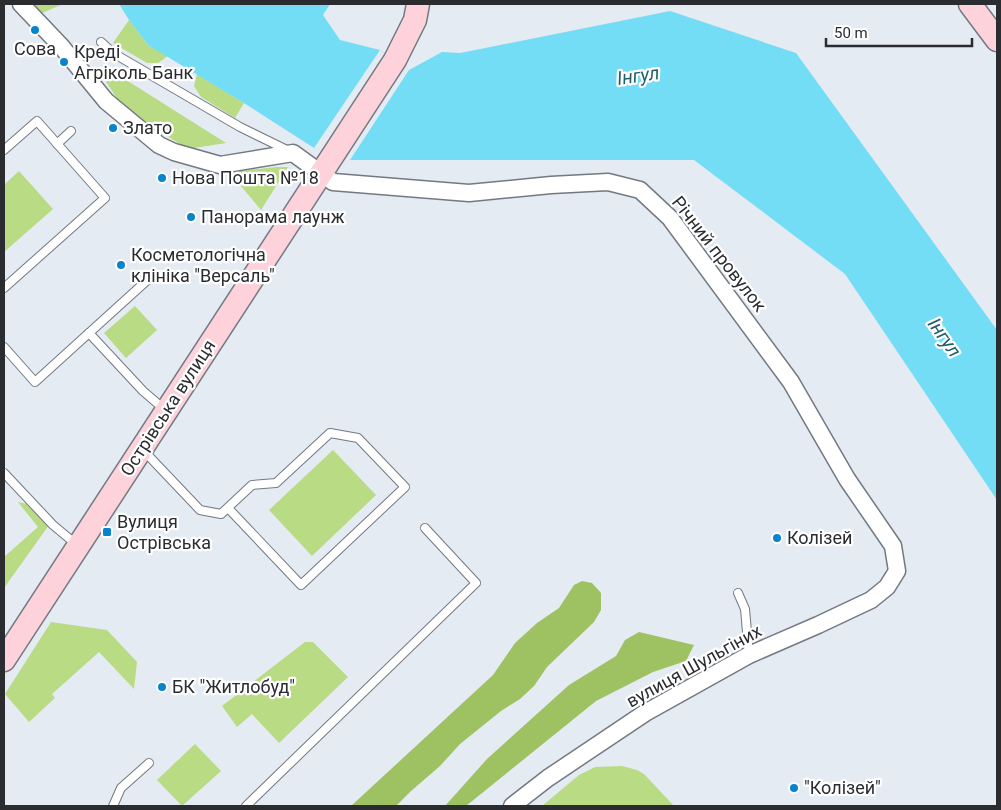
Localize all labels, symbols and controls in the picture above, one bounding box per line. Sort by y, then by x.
scale bar [826,15,972,47]
marker: Сова [29,24,41,36]
text: 50 m [834,24,868,42]
place label: Сова [14,38,56,59]
place label: Креді Агріколь Банк [74,41,194,83]
marker: Креді Агріколь Банк [58,56,70,68]
water label: Інгул [615,61,661,90]
place label: Злато [123,117,172,138]
marker: Злато [107,122,119,134]
place label: Нова Пошта №18 [172,167,319,188]
marker: Нова Пошта №18 [156,172,168,184]
street label: Річний провулок [668,192,771,316]
place label: Панорама лаунж [201,206,345,227]
marker: Панорама лаунж [185,211,197,223]
place label: Косметологічна клініка "Версаль" [131,244,275,286]
marker: Косметологічна клініка "Версаль" [115,259,127,271]
water label: Інгул [923,313,966,362]
street label: Острівська вулиця [116,336,219,480]
place label: Вулиця Острівська [117,511,211,553]
marker: Вулиця Острівська [101,526,113,538]
place label: Колізей [787,527,852,548]
marker: Колізей [771,532,783,544]
street label: вулиця Шульгіних [623,620,765,711]
place label: БК "Житлобуд" [172,676,295,697]
marker: БК "Житлобуд" [156,681,168,693]
place label: "Колізей" [804,777,881,798]
marker: "Колізей" [788,782,800,794]

